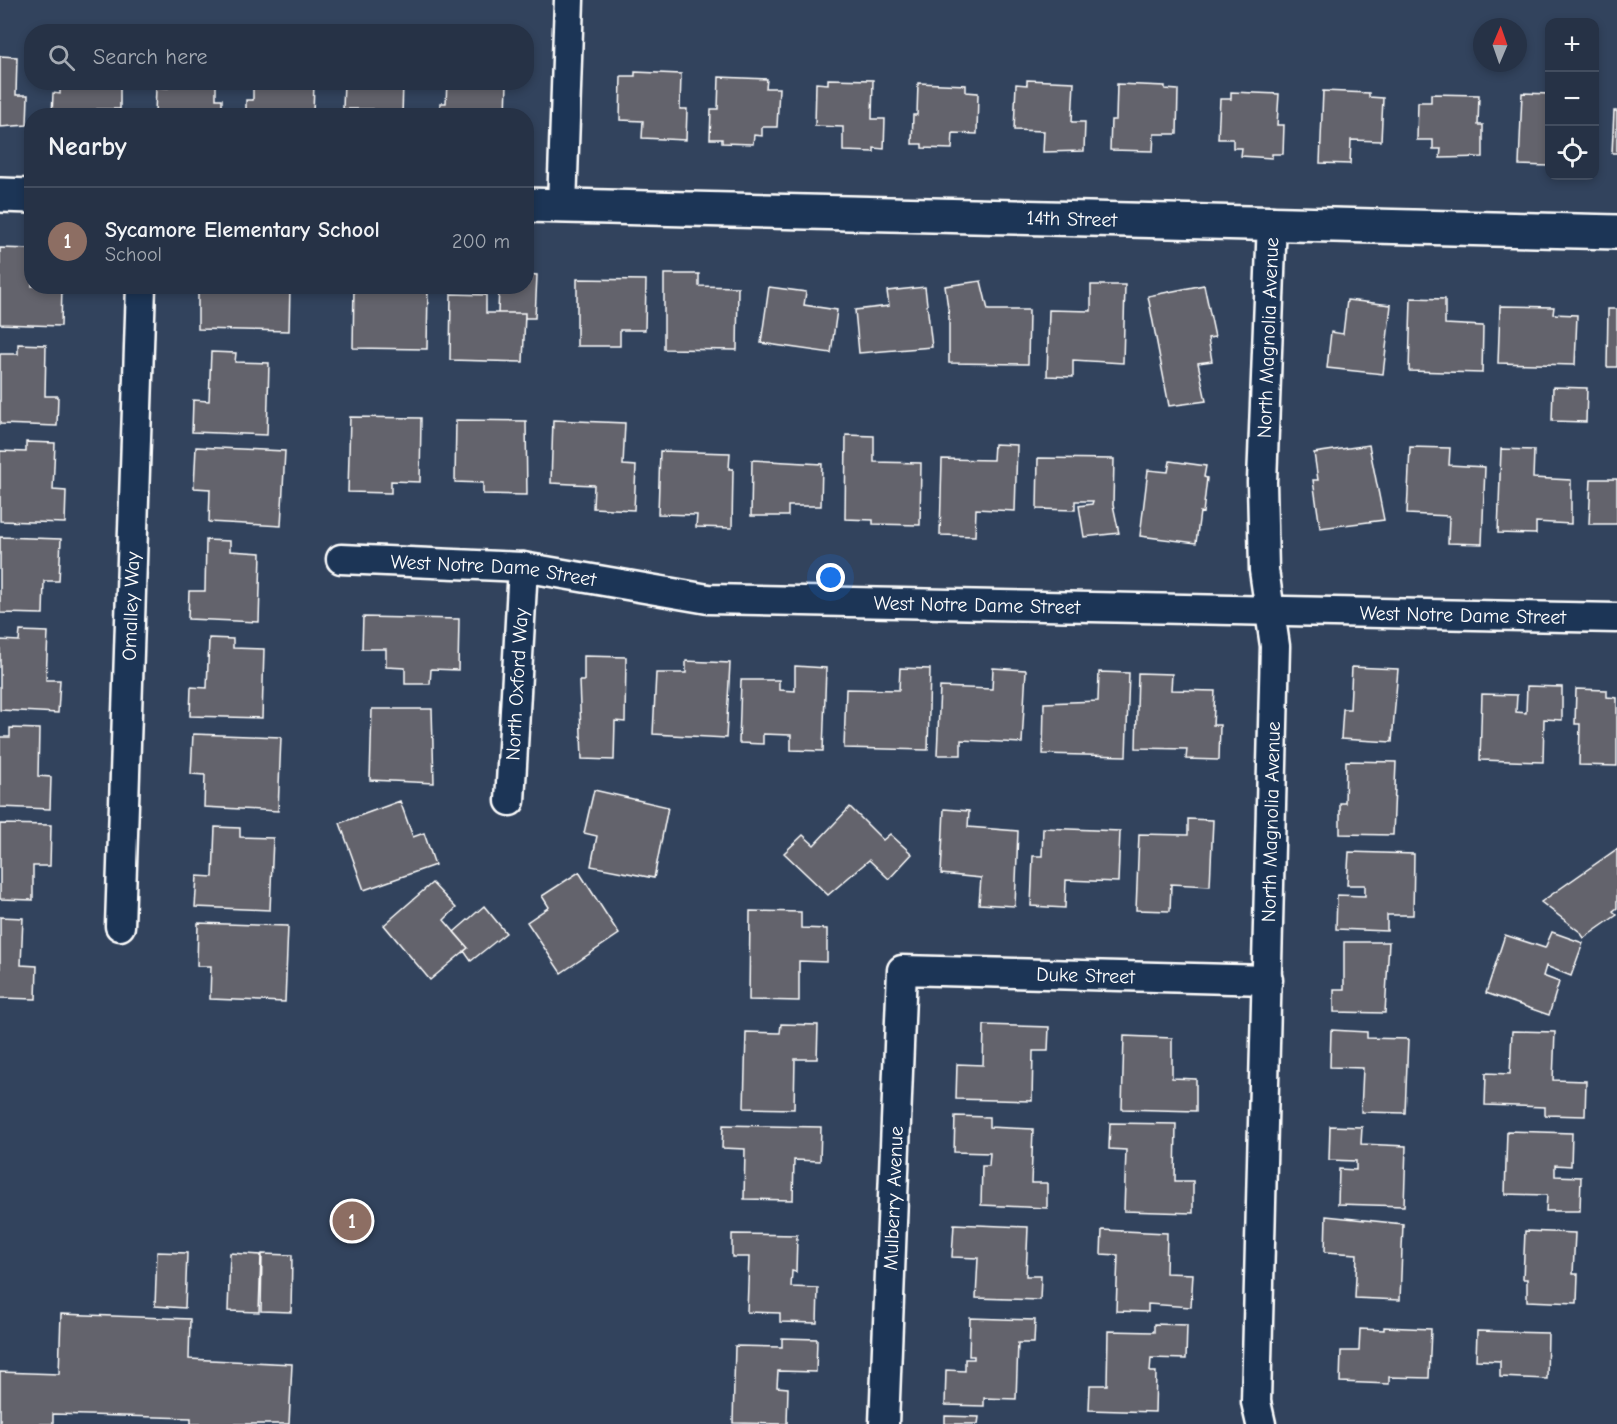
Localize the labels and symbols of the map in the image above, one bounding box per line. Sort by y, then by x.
north arrow [1473,18,1527,72]
street label: 14th Street [1026,206,1119,231]
street label: North Magnolia Avenue [1252,237,1283,439]
street label: West Notre Dame Street [390,550,599,591]
street label: Omalley Way [117,551,144,661]
your location [816,563,845,592]
street label: West Notre Dame Street [873,591,1082,618]
street label: West Notre Dame Street [1359,601,1568,628]
street label: North Oxford Way [501,607,532,761]
street label: North Magnolia Avenue [1257,721,1285,923]
street label: Duke Street [1036,962,1137,988]
street label: Mulberry Avenue [879,1125,907,1271]
pin: 1 [332,1198,372,1244]

